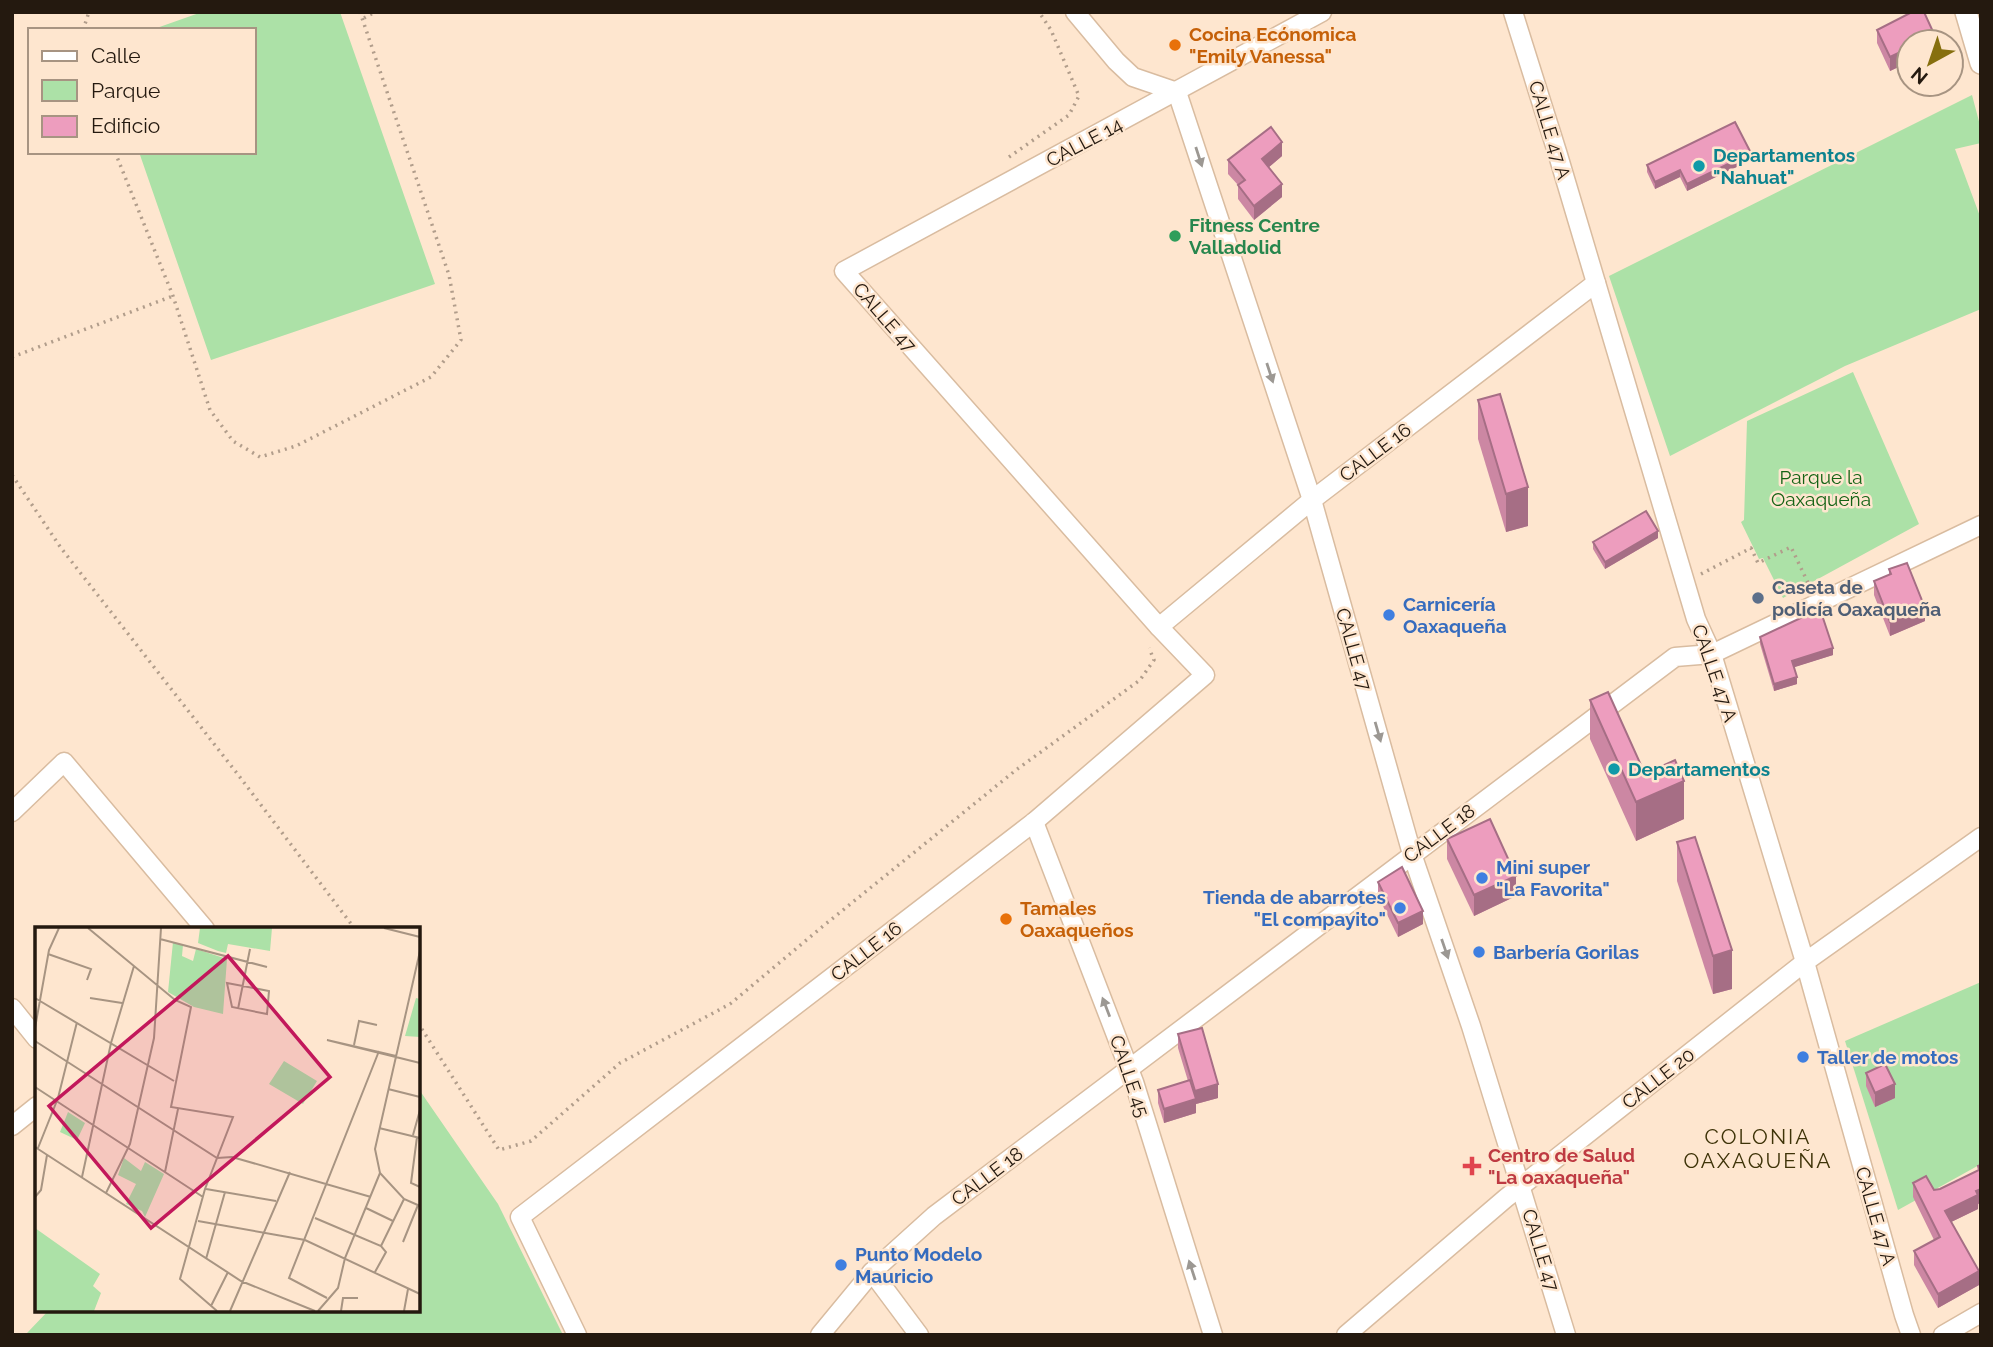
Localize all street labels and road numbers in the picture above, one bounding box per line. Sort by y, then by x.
street label: CALLE 47 A [1525,78,1575,182]
street label: CALLE 14 [1042,113,1126,171]
street label: CALLE 47 [849,278,921,356]
street label: CALLE 16 [1335,418,1415,486]
street label: CALLE 47 [1332,605,1376,693]
street label: CALLE 47 A [1688,621,1742,725]
street label: CALLE 18 [1399,799,1479,867]
street label: CALLE 16 [826,917,906,985]
street label: CALLE 45 [1106,1032,1154,1120]
street label: CALLE 20 [1617,1043,1699,1113]
street label: CALLE 18 [947,1142,1027,1210]
street label: CALLE 47 A [1851,1164,1901,1268]
street label: CALLE 47 [1518,1206,1564,1294]

